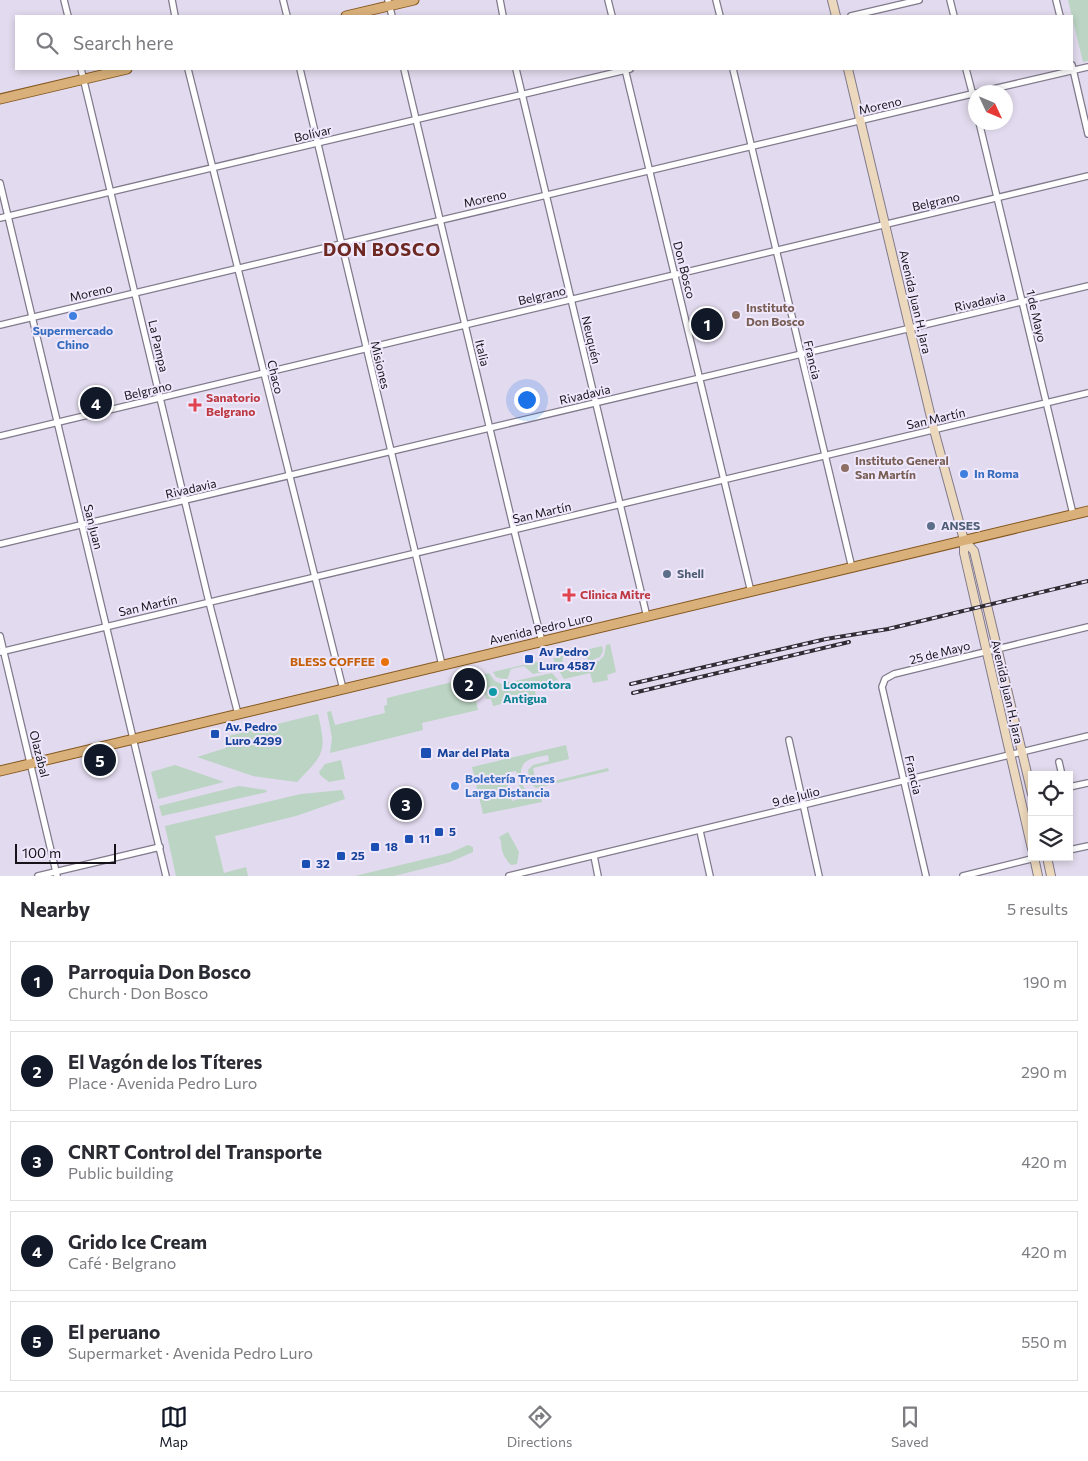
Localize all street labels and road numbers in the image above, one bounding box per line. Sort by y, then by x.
street label: Moreno [857,93,903,117]
street label: Bolívar [293,122,333,144]
street label: Moreno [462,186,508,210]
street label: Belgrano [911,189,961,213]
street label: Don Bosco [671,240,699,300]
street label: Avenida Juan H. Jara [896,249,935,355]
street label: Moreno [68,280,114,304]
street label: Belgrano [517,283,567,307]
street label: Rivadavia [953,288,1007,314]
street label: 1 de Mayo [1024,288,1050,343]
street label: Neuquén [580,314,604,365]
street label: La Pampa [146,318,172,373]
street label: Italia [473,338,493,367]
street label: Misiones [369,339,393,390]
street label: Francia [802,339,824,381]
street label: Chaco [265,358,287,395]
street label: Belgrano [123,378,173,402]
street label: Rivadavia [558,381,612,407]
street label: San Martín [905,404,966,432]
street label: Rivadavia [164,475,218,501]
street label: San Martín [511,498,572,526]
street label: San Juan [81,503,106,551]
street label: San Martín [117,591,178,619]
street label: Avenida Pedro Luro [488,609,594,647]
street label: 25 de Mayo [908,638,972,666]
street label: Avenida Juan H. Jara [988,639,1027,745]
street label: Olazábal [27,729,53,779]
street label: Francia [903,754,925,796]
street label: 9 de Julio [770,783,821,810]

